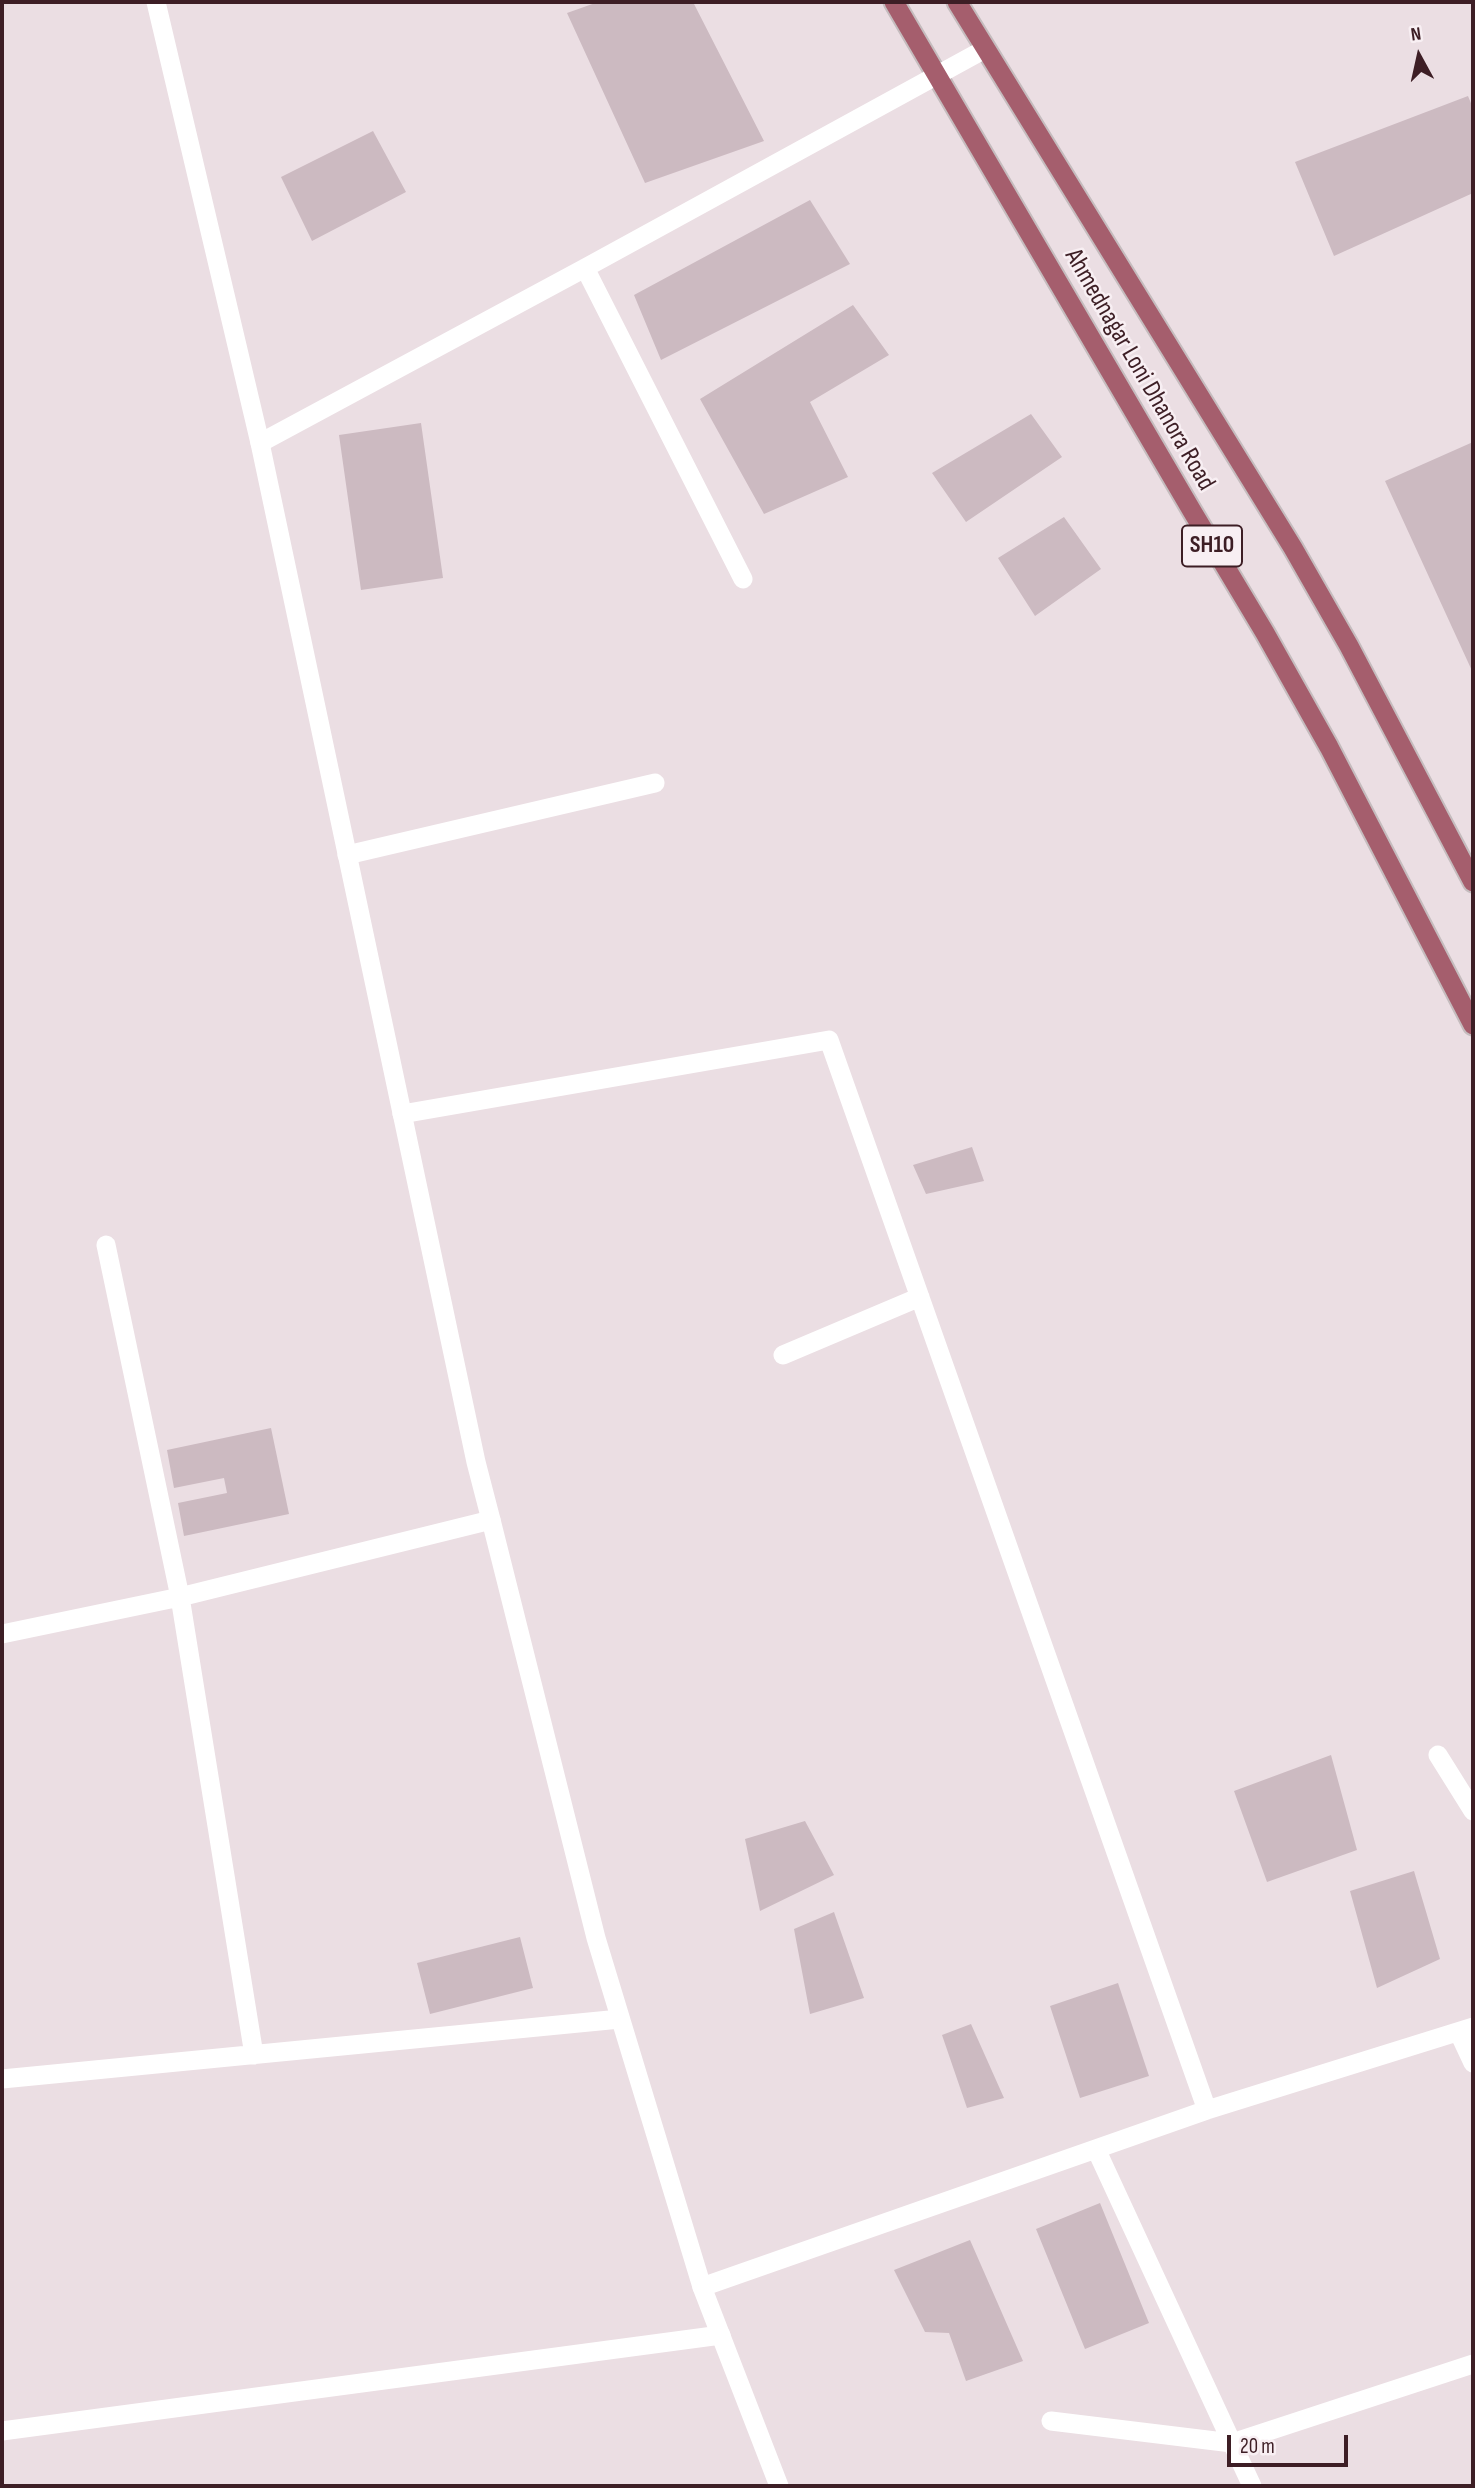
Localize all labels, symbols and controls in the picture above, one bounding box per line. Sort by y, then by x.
north arrow [1384,21,1454,91]
text: N [1409,23,1423,47]
street label: Ahmednagar Loni Dhanora Road [1057,244,1221,496]
road number: SH10 [1182,526,1242,566]
scale bar [1230,2422,1351,2466]
text: 20 m [1240,2434,1275,2459]

